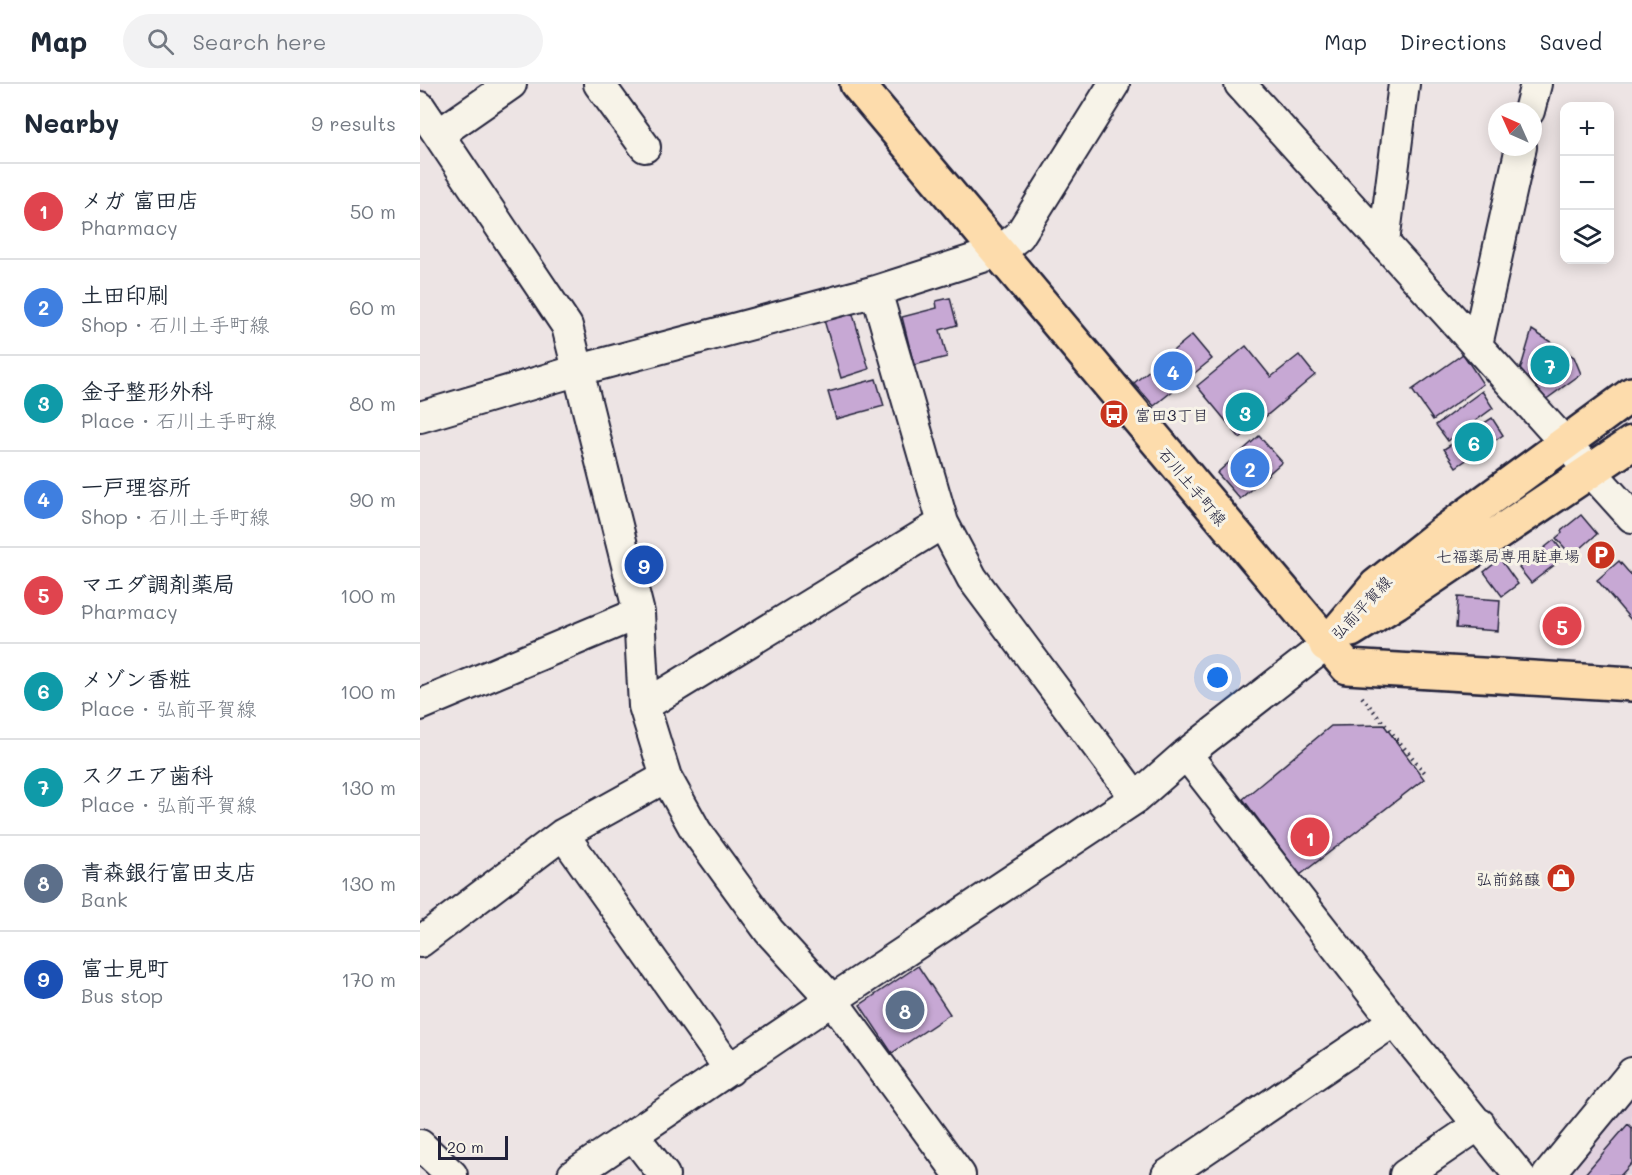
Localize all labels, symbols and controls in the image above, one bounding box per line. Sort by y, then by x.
search box [123,14,543,68]
text: Map [30,23,87,59]
icon: search [144,25,177,58]
text: Search here [192,27,326,56]
text: Map [1324,28,1367,55]
text: Directions [1400,28,1507,55]
text: Saved [1540,28,1602,55]
north arrow [1488,102,1542,156]
map controls [1560,102,1614,264]
button: + [1560,102,1614,156]
text: Nearby [24,106,119,140]
text: 9 results [311,110,396,136]
button: − [1560,156,1614,210]
text: メガ 富田店 [81,185,199,214]
text: 1 [39,198,48,224]
text: 50 m [350,198,396,224]
button: layers [1560,210,1614,264]
text: Pharmacy [81,214,178,240]
text: 土田印刷 [81,280,169,309]
text: 2 [38,294,49,320]
text: 60 m [349,294,396,320]
text: Shop · 石川土手町線 [81,311,269,337]
pin: 7 [1530,342,1570,388]
pin: 4 [1154,348,1192,394]
text: 金子整形外科 [81,376,213,405]
text: 3 [38,390,50,416]
text: 80 m [349,390,396,416]
pin: 3 [1226,390,1264,434]
bus stop icon: 富田3丁目 [1098,398,1130,430]
place label: 富田3丁目 [1135,404,1208,425]
text: Place · 石川土手町線 [81,407,276,433]
pin: 6 [1454,420,1494,464]
street label: 石川土手町線 [1154,442,1232,530]
pin: 2 [1230,446,1270,490]
text: 一戸理容所 [81,472,191,501]
text: 4 [37,486,50,512]
text: 90 m [350,486,396,512]
text: Shop · 石川土手町線 [81,503,269,529]
parking icon: 七福薬局専用駐車場 [1585,539,1617,571]
pin: 9 [624,542,664,588]
place label: 七福薬局専用駐車場 [1436,545,1580,566]
text: マエダ調剤薬局 [81,569,235,598]
street label: 弘前平賀線 [1326,571,1396,643]
text: 5 [38,582,49,608]
text: 100 m [340,582,396,608]
text: Pharmacy [81,598,178,624]
pin: 5 [1542,604,1582,648]
your location [1203,663,1232,692]
text: メゾン香粧 [81,664,191,693]
text: 6 [37,678,50,704]
text: 100 m [340,678,396,704]
text: Place · 弘前平賀線 [81,695,256,721]
text: スクエア歯科 [81,760,213,789]
text: 7 [38,774,49,800]
text: 130 m [341,774,396,800]
text: Place · 弘前平賀線 [81,791,256,817]
pin: 1 [1290,814,1330,860]
text: 青森銀行富田支店 [81,857,257,886]
shop icon: 弘前銘醸 [1545,862,1577,894]
place label: 弘前銘醸 [1476,868,1540,889]
text: 8 [37,870,50,896]
text: 130 m [341,870,396,896]
text: Bank [81,886,128,912]
text: 富士見町 [81,953,169,982]
text: 9 [37,966,50,992]
text: 170 m [341,966,396,992]
text: Bus stop [81,982,163,1008]
pin: 8 [886,988,924,1032]
scale bar [438,1133,508,1160]
text: 20 m [447,1136,484,1157]

